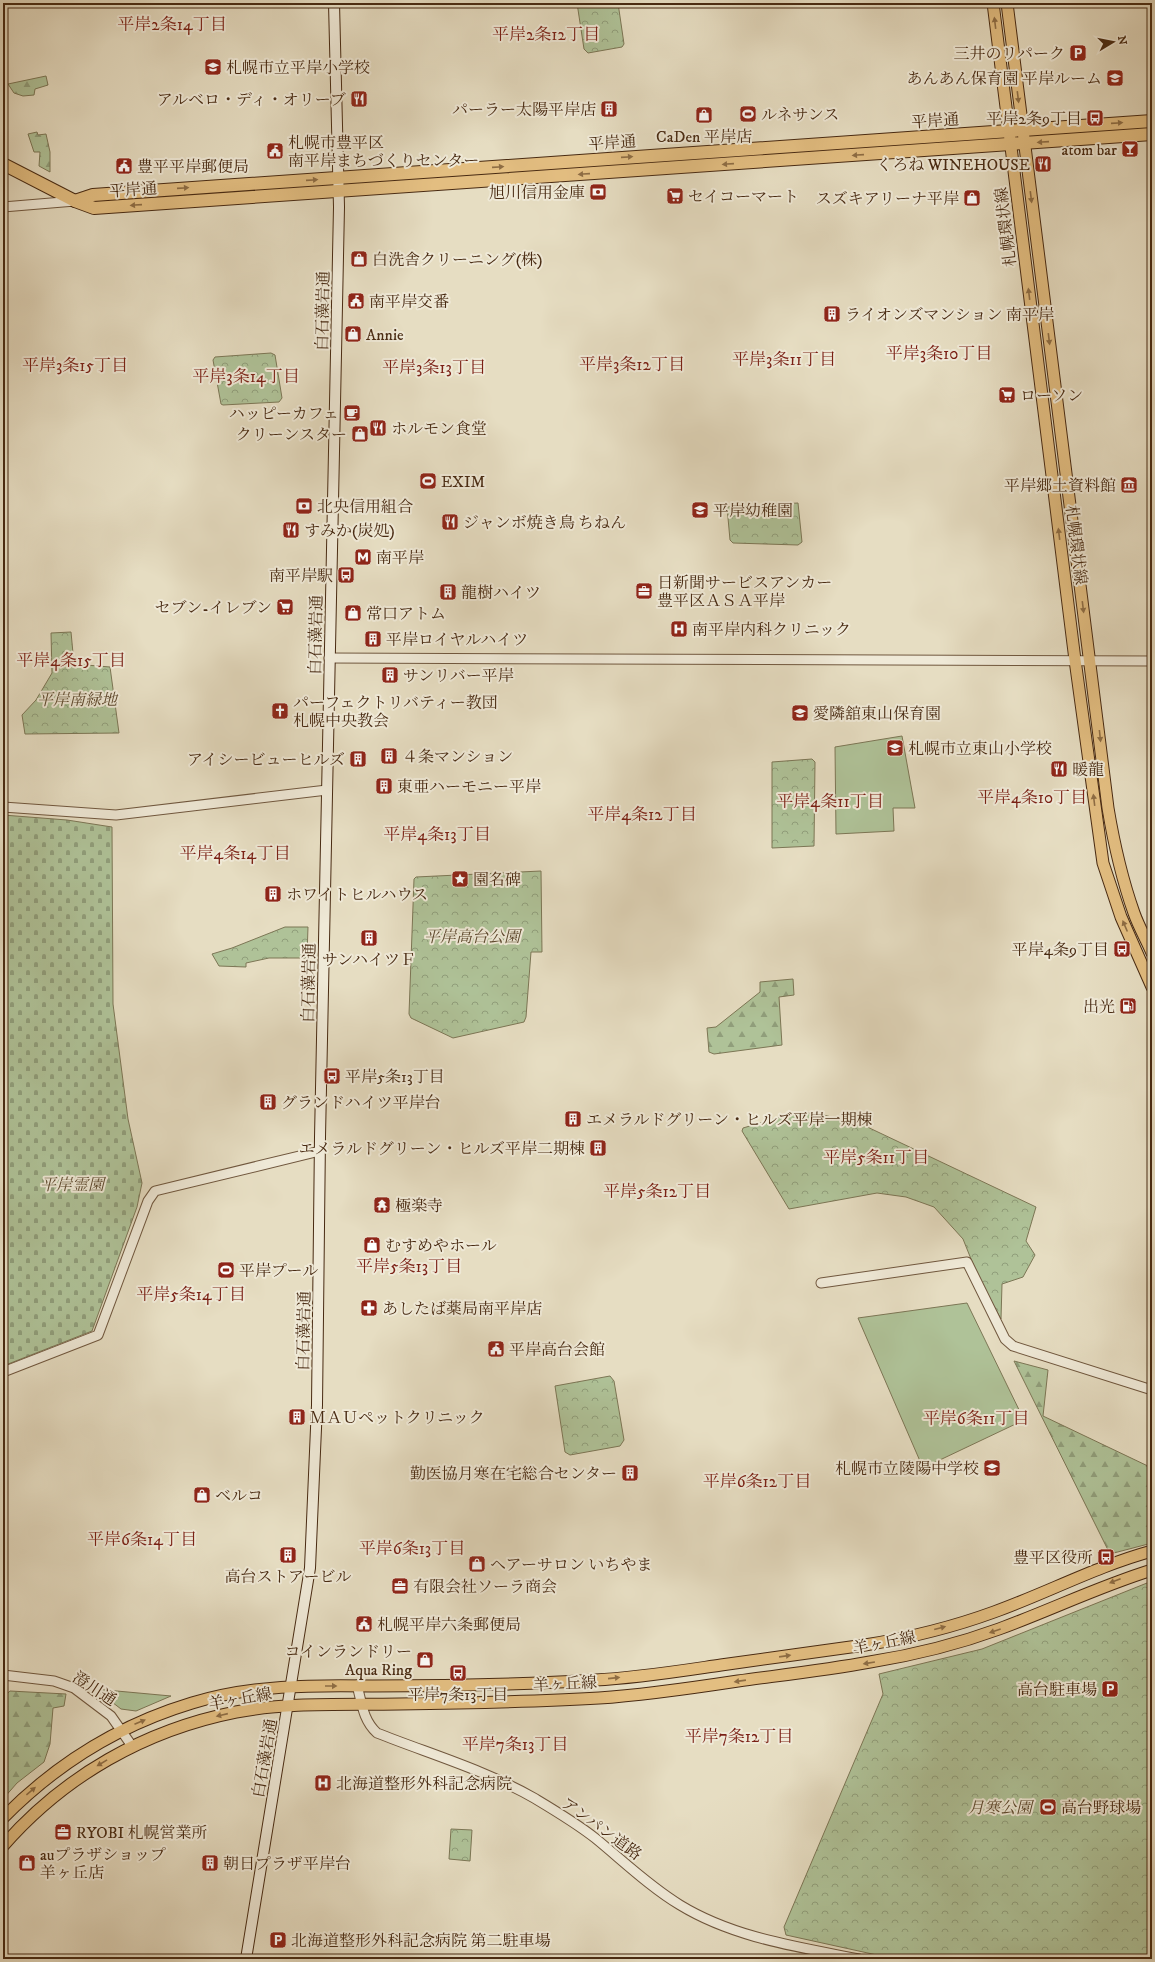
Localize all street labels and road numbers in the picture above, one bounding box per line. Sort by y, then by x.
street label: 平岸通 [910,109,960,133]
street label: 平岸通 [587,131,637,155]
street label: 平岸通 [108,178,158,202]
street label: 札幌環状線 [991,186,1021,268]
street label: 白石藻岩通 [312,271,334,351]
street label: 札幌環状線 [1061,504,1091,586]
street label: 白石藻岩通 [305,595,327,675]
street label: 白石藻岩通 [298,943,320,1023]
street label: 白石藻岩通 [293,1291,315,1371]
street label: 羊ヶ丘線 [851,1627,918,1659]
street label: 澄川通 [69,1667,120,1710]
street label: 羊ヶ丘線 [533,1672,598,1696]
street label: 羊ヶ丘線 [207,1684,273,1714]
street label: 白石藻岩通 [248,1717,282,1799]
street label: アンパン道路 [557,1793,645,1865]

